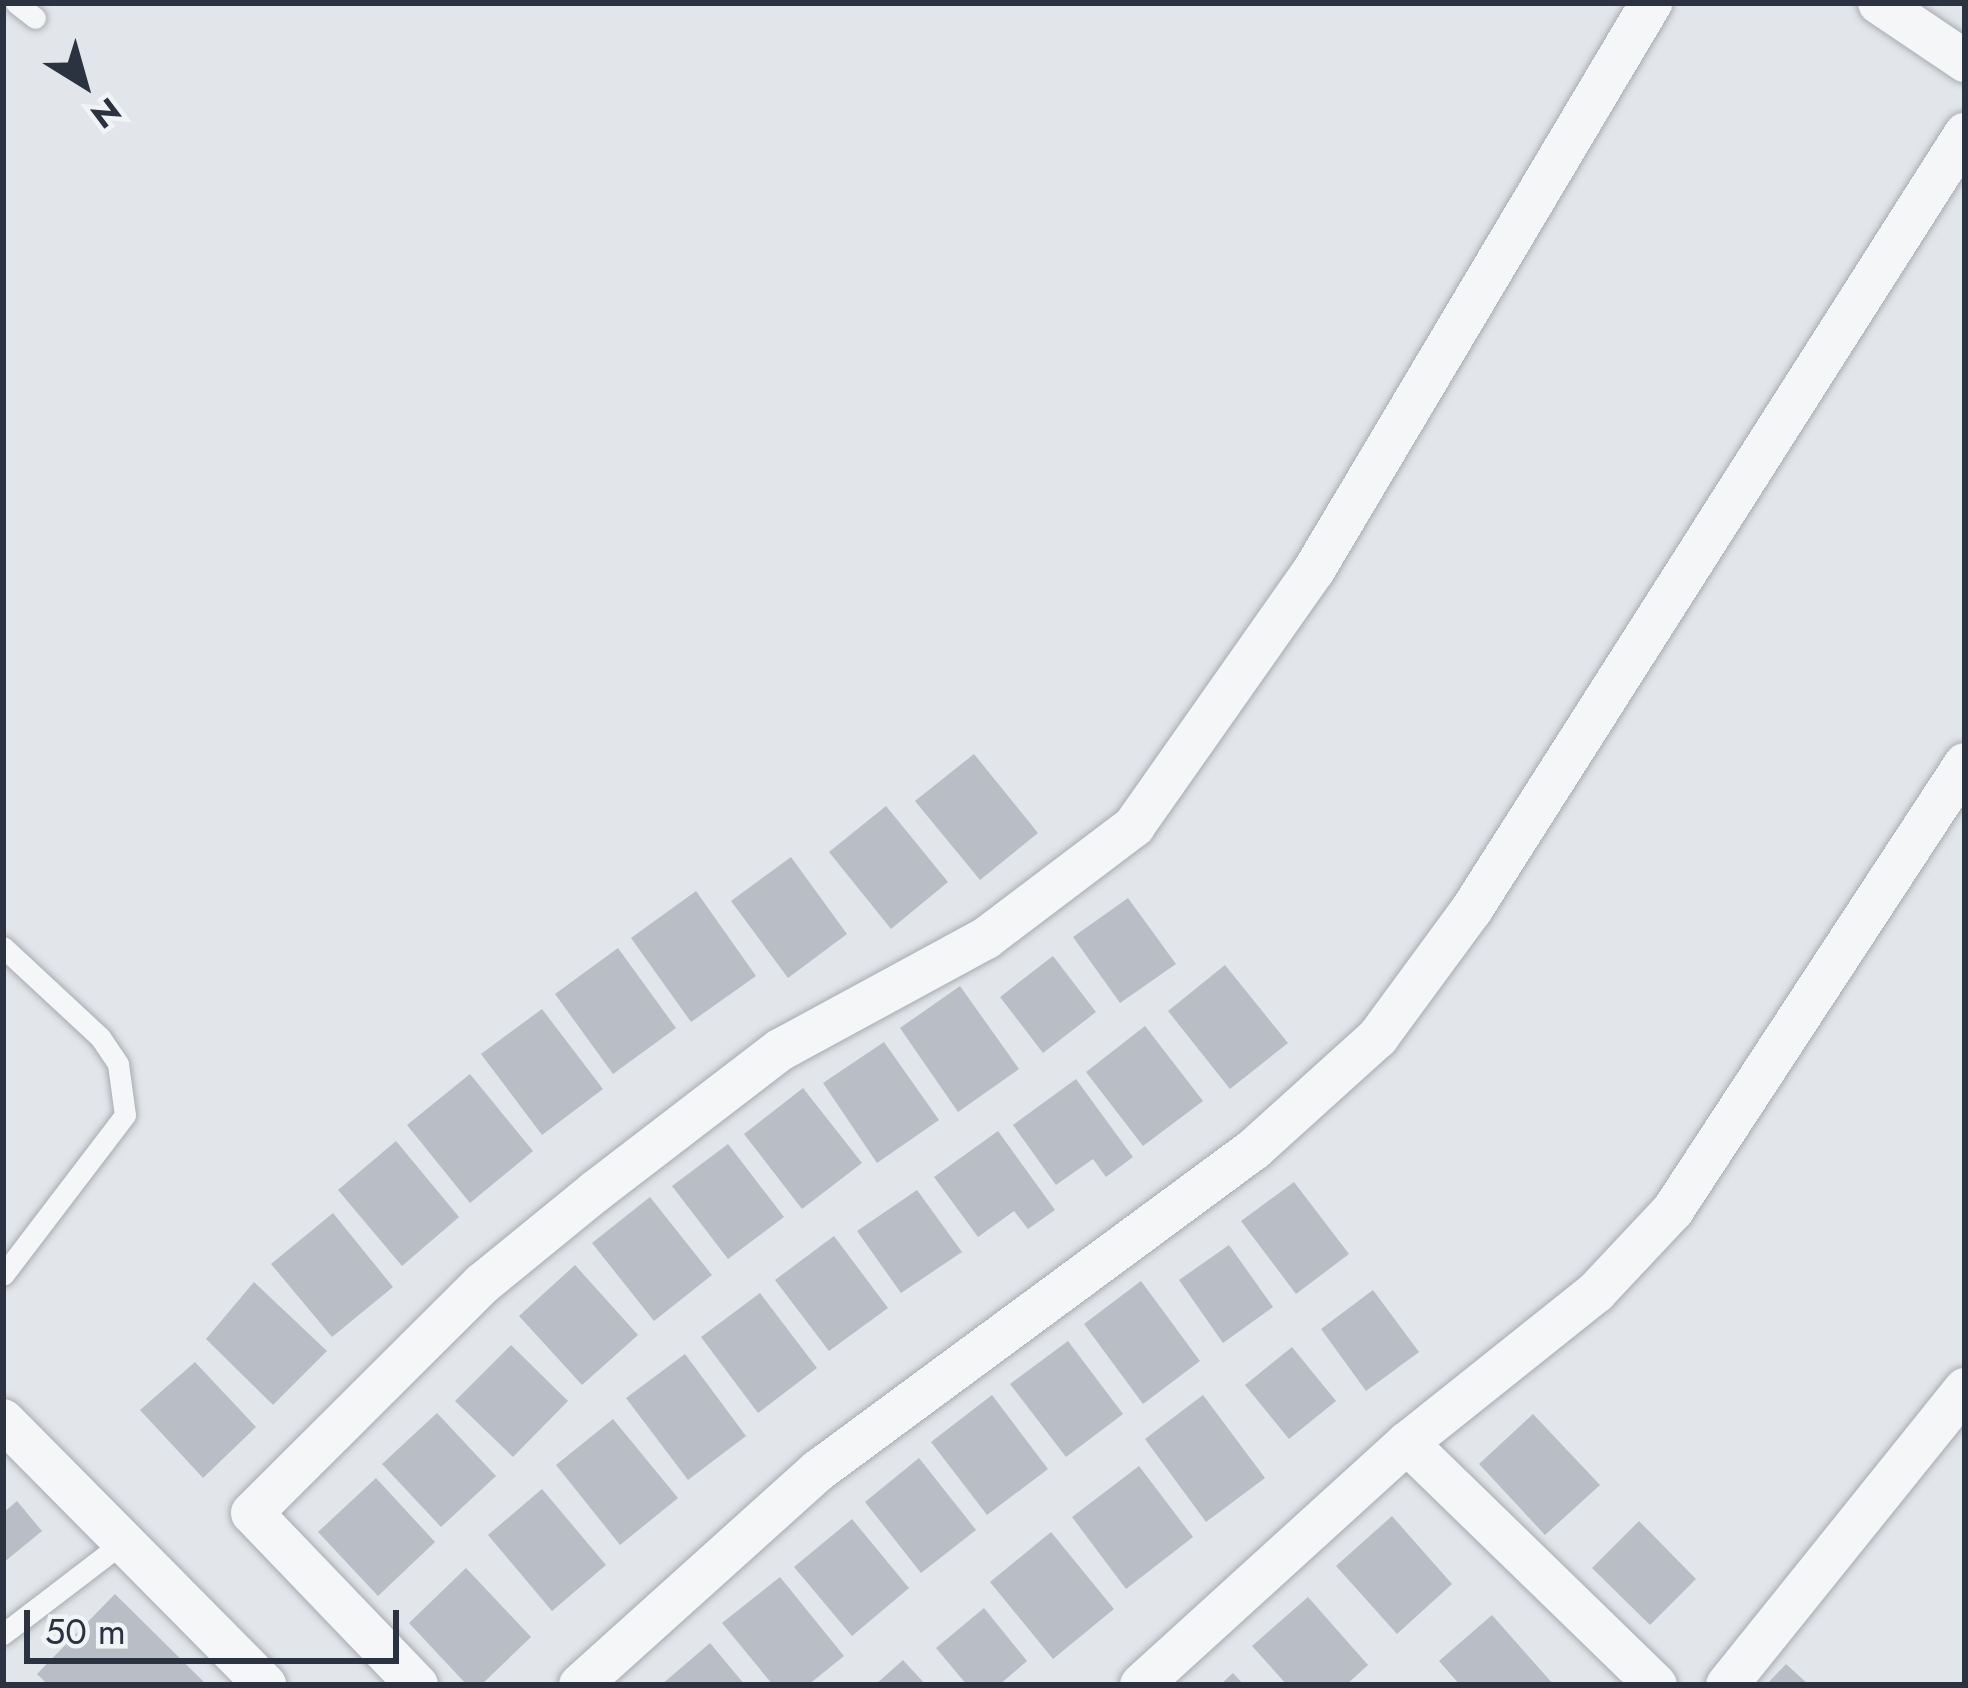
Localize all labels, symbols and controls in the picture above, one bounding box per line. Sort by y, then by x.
north arrow [24,24,144,144]
text: N [81,86,131,140]
scale bar [30,1586,405,1660]
text: 50 m [45,1605,126,1657]

